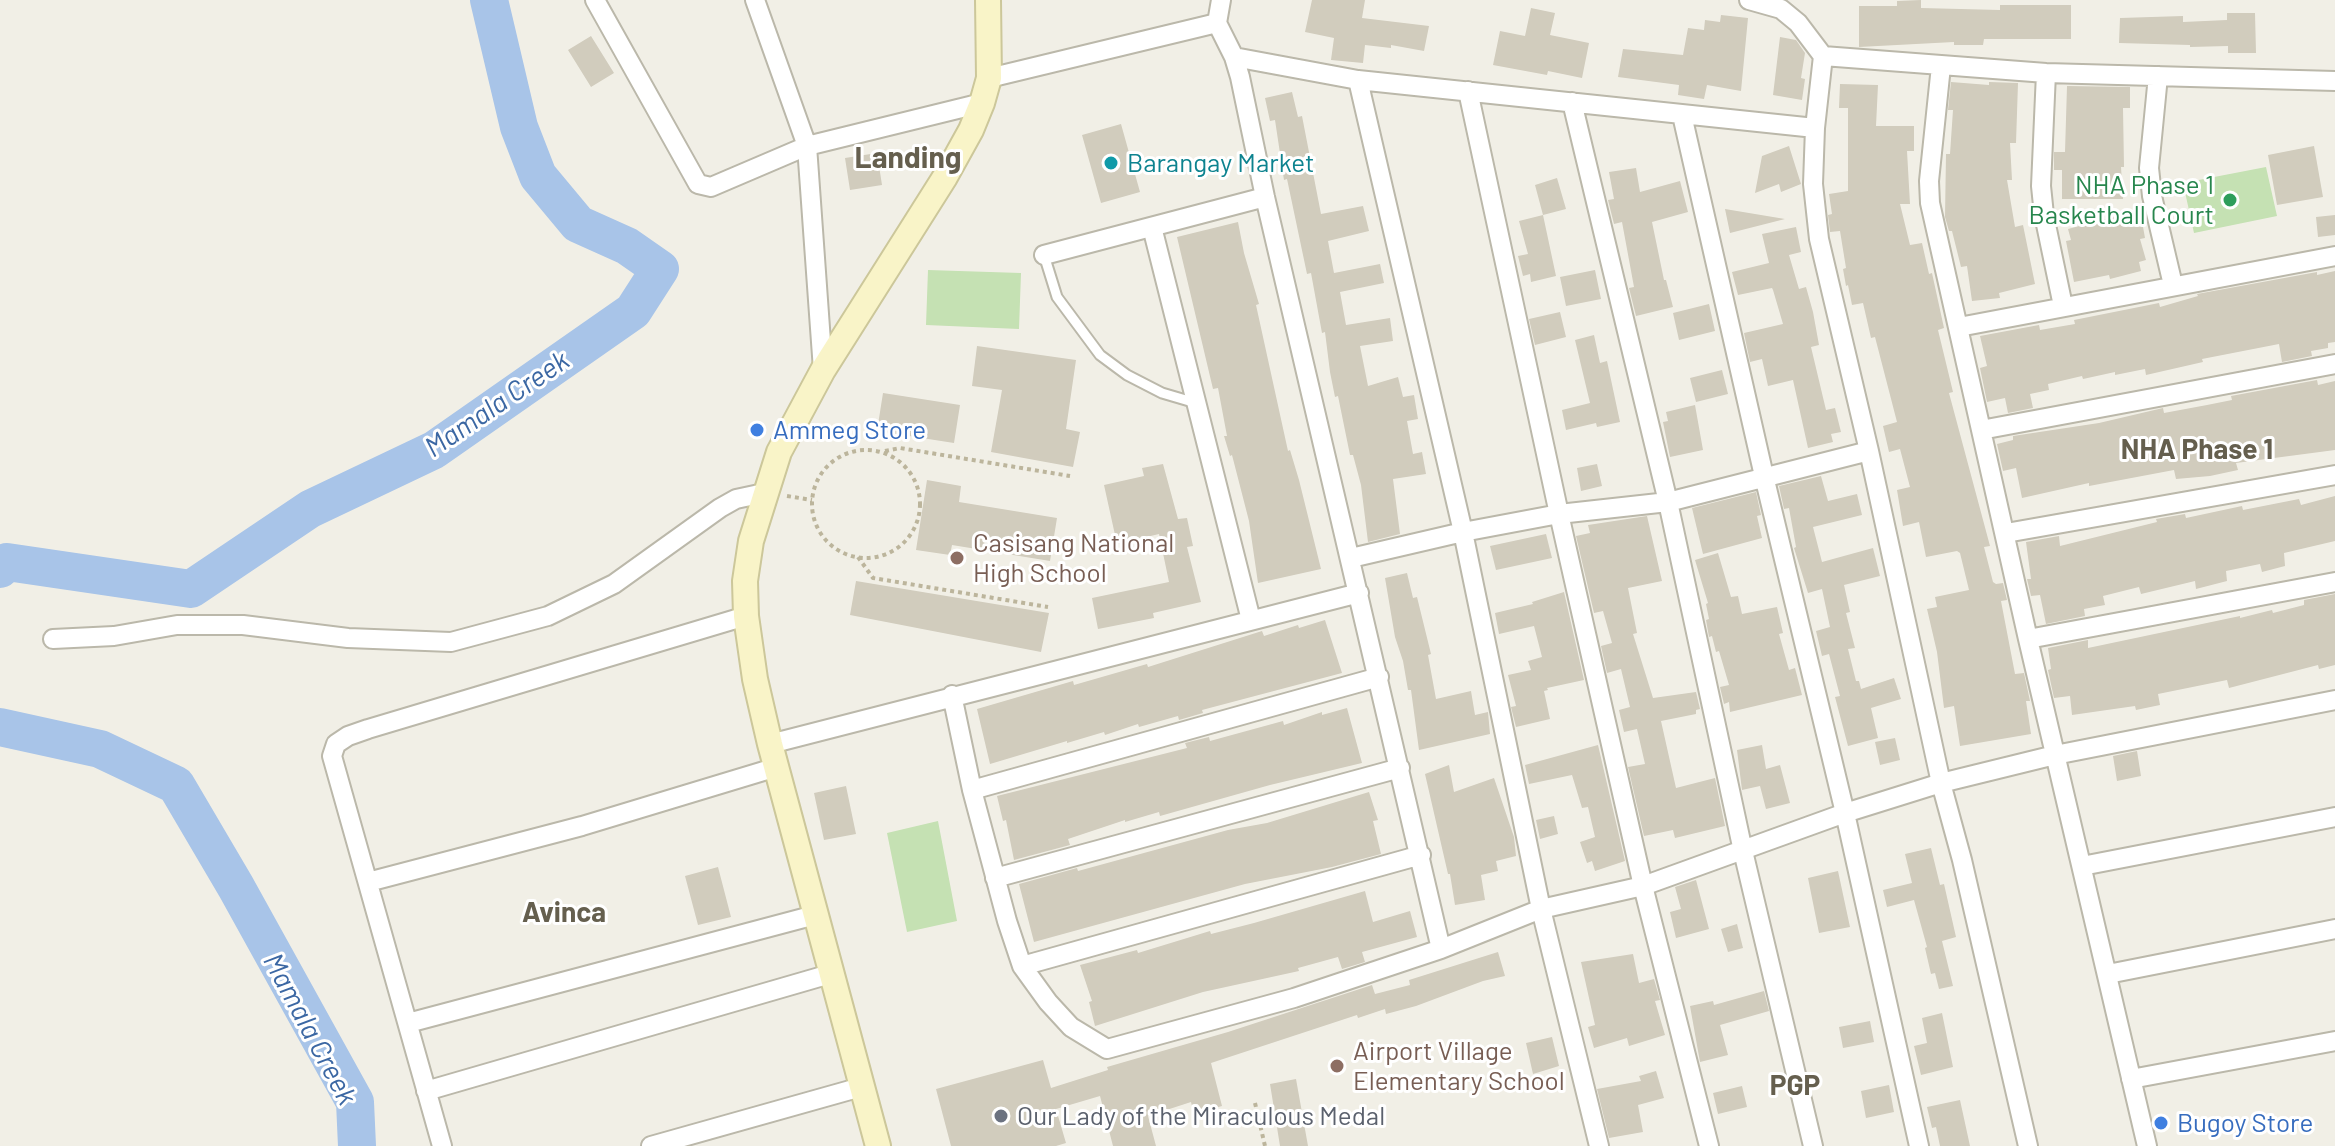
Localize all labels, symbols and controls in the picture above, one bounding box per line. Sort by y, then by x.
district label: Landing [854,140,962,176]
place label: Barangay Market [1127,147,1314,179]
marker: Barangay Market [1102,154,1120,172]
place label: NHA Phase 1 Basketball Court [2029,169,2214,230]
marker: NHA Phase 1 Basketball Court [2221,191,2239,209]
water label: Mamala Creek [418,343,576,465]
place label: Ammeg Store [773,414,926,446]
marker: Ammeg Store [748,421,766,439]
district label: NHA Phase 1 [2121,433,2273,467]
place label: Casisang National High School [973,527,1174,588]
marker: Casisang National High School [948,549,966,567]
district label: Avinca [522,896,606,930]
water label: Mamala Creek [256,947,364,1111]
place label: Airport Village Elementary School [1353,1035,1565,1096]
marker: Airport Village Elementary School [1328,1057,1346,1075]
district label: PGP [1770,1069,1820,1103]
place label: Our Lady of the Miraculous Medal [1017,1100,1385,1132]
marker: Our Lady of the Miraculous Medal [992,1107,1010,1125]
place label: Bugoy Store [2177,1107,2313,1139]
marker: Bugoy Store [2152,1114,2170,1132]

